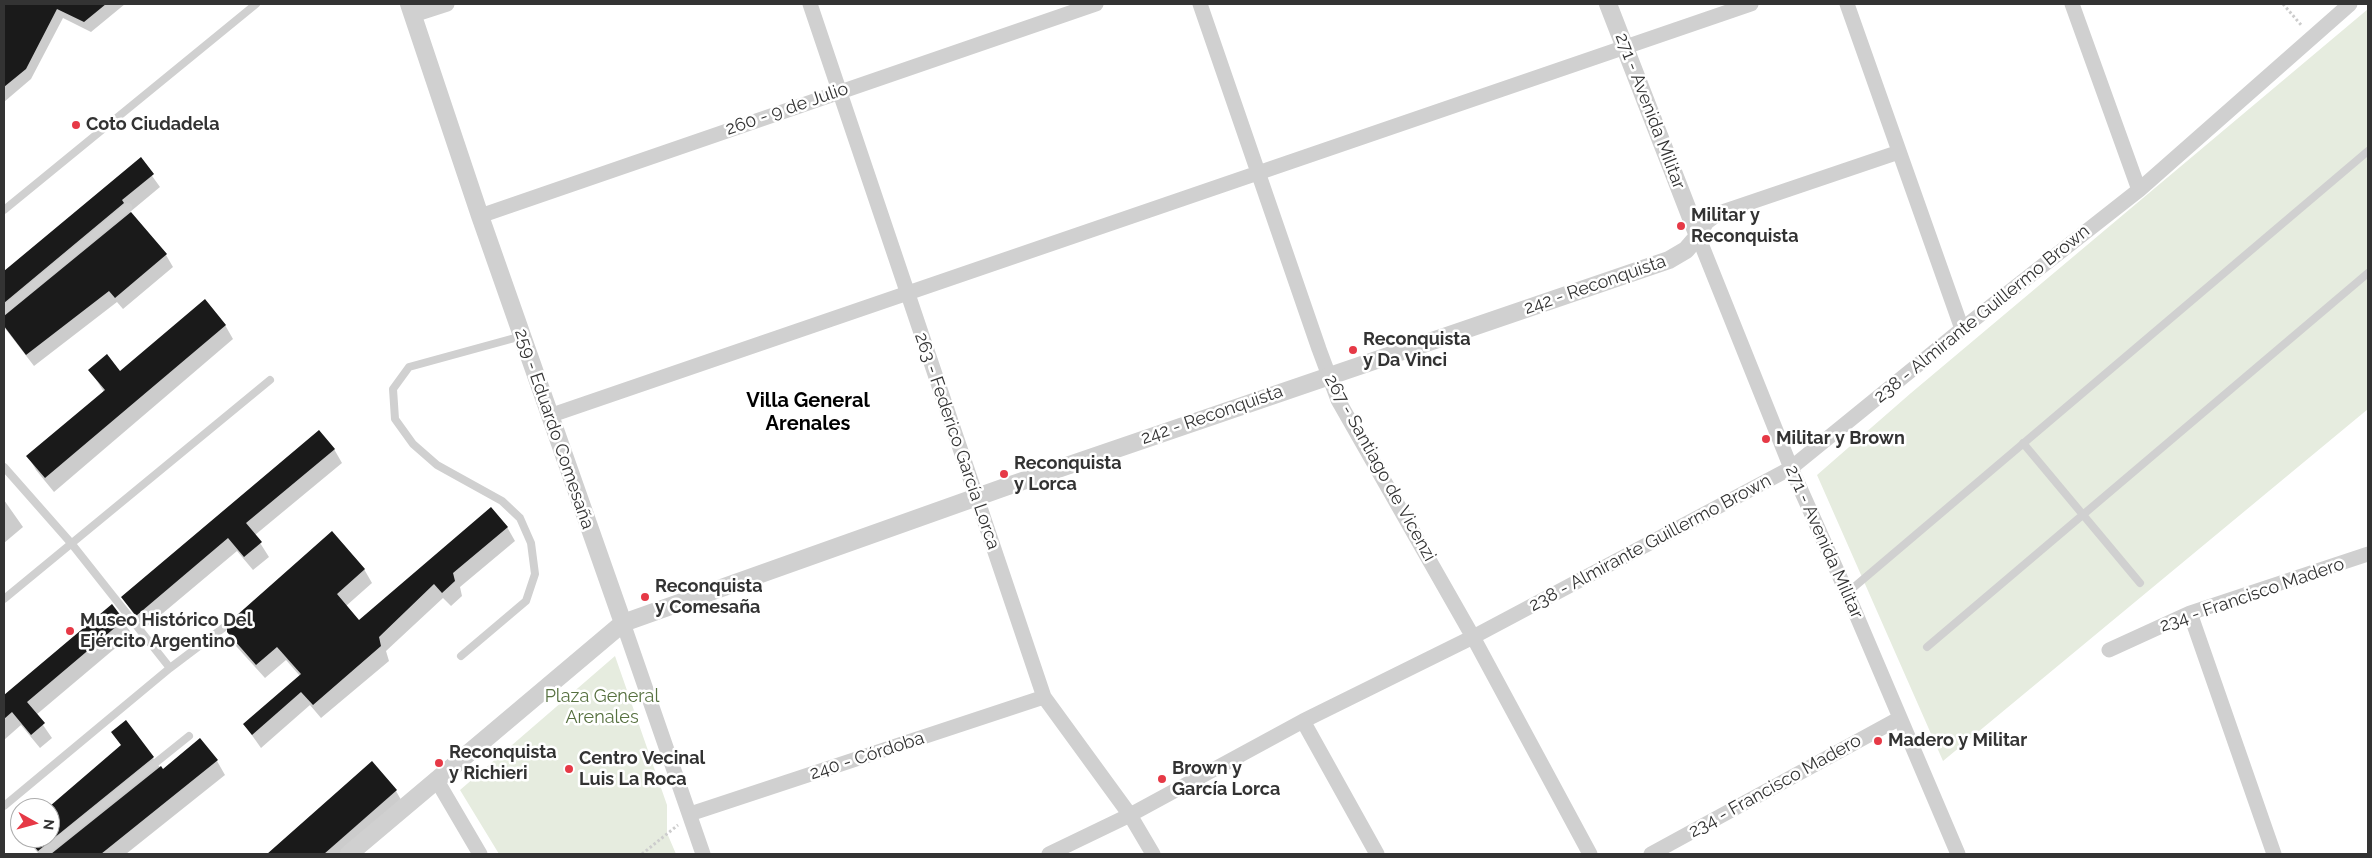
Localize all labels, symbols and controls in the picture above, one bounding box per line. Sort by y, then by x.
street label: 271 - Avenida Militar [1610,30,1690,192]
street label: 260 - 9 de Julio [723,78,851,140]
place label: Coto Ciudadela [86,114,220,136]
marker: Coto Ciudadela [70,119,82,131]
place label: Militar y Reconquista [1691,205,1798,248]
marker: Militar y Reconquista [1675,220,1687,232]
street label: 238 - Almirante Guillermo Brown [1870,220,2094,408]
street label: 242 - Reconquista [1521,251,1669,319]
street label: 259 - Eduardo Comesaña [510,326,598,532]
place label: Reconquista y Da Vinci [1363,329,1470,372]
street label: 263 - Federico García Lorca [910,330,1004,552]
marker: Reconquista y Da Vinci [1347,344,1359,356]
street label: 267 - Santiago de Vicenzi [1320,371,1440,565]
street label: 242 - Reconquista [1138,381,1286,449]
district label: Villa General Arenales [746,389,870,436]
place label: Militar y Brown [1776,428,1905,450]
marker: Militar y Brown [1760,433,1772,445]
place label: Reconquista y Lorca [1014,453,1121,496]
street label: 271 - Avenida Militar [1780,462,1868,622]
marker: Reconquista y Lorca [998,468,1010,480]
street label: 238 - Almirante Guillermo Brown [1525,470,1775,616]
street label: 234 - Francisco Madero [2157,553,2347,637]
place label: Reconquista y Comesaña [655,576,762,618]
marker: Reconquista y Comesaña [639,591,651,603]
place label: Museo Histórico Del Ejército Argentino [80,610,252,652]
marker: Museo Histórico Del Ejército Argentino [64,625,76,637]
park label: Plaza General Arenales [545,686,659,729]
street label: 240 - Córdoba [807,727,927,785]
street label: 234 - Francisco Madero [1685,730,1865,842]
place label: Madero y Militar [1888,730,2027,752]
marker: Madero y Militar [1872,735,1884,747]
place label: Reconquista y Richieri [449,742,556,784]
place label: Centro Vecinal Luis La Roca [579,748,705,791]
marker: Reconquista y Richieri [433,757,445,769]
place label: Brown y García Lorca [1172,758,1280,801]
marker: Centro Vecinal Luis La Roca [563,763,575,775]
marker: Brown y García Lorca [1156,773,1168,785]
north arrow [10,798,60,848]
text: N [40,818,57,831]

